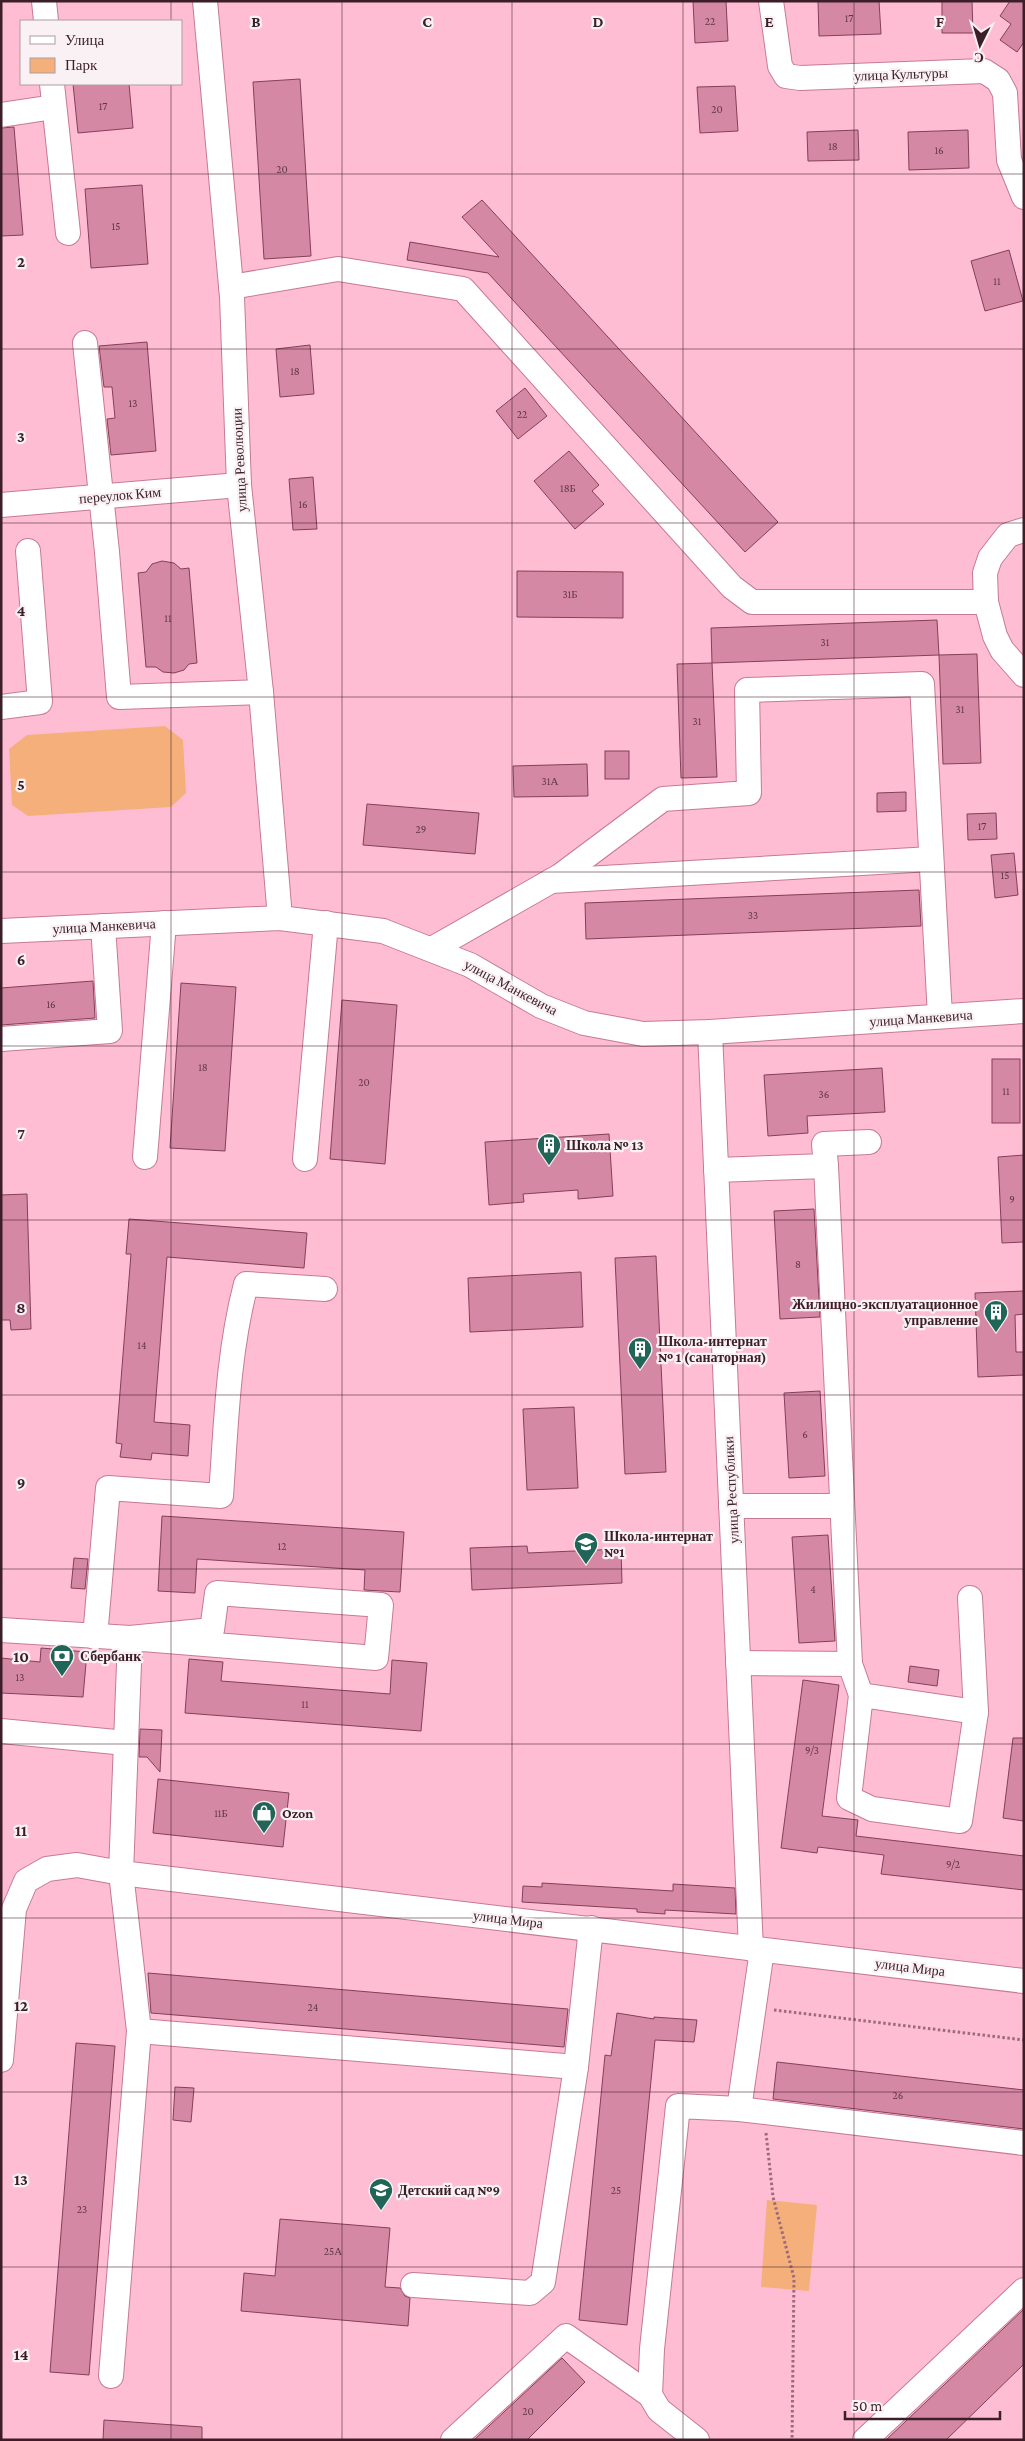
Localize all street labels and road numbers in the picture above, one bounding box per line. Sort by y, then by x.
street label: улица Культуры [854,64,949,84]
street label: улица Революции [228,407,250,512]
street label: переулок Ким [78,483,162,507]
street label: улица Манкевича [52,915,157,937]
street label: улица Манкевича [462,956,561,1019]
street label: улица Манкевича [869,1006,974,1030]
street label: улица Республики [720,1435,742,1544]
street label: улица Мира [472,1907,545,1931]
street label: улица Мира [874,1955,947,1979]

